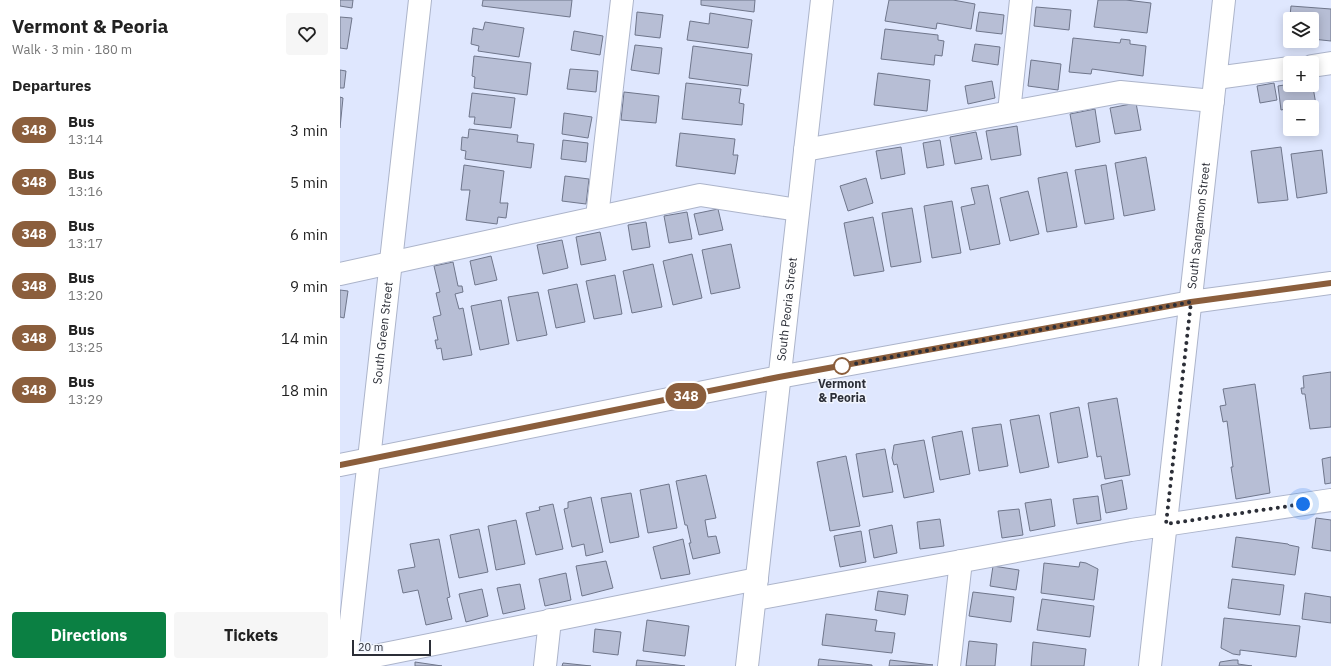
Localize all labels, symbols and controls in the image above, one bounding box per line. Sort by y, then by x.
map controls [1283,12,1319,136]
button: layers [1283,12,1319,48]
button: heart [286,13,328,55]
text: Vermont & Peoria [12,14,168,38]
text: Walk · 3 min · 180 m [12,41,132,58]
button: + [1283,56,1319,92]
text: Departures [12,76,91,95]
button: − [1283,100,1319,136]
text: Bus [68,112,95,131]
text: 348 [21,121,47,139]
text: 3 min [290,121,328,140]
text: 13:14 [68,131,103,148]
street label: South Sangamon Street [1184,162,1213,290]
text: Bus [68,164,95,183]
text: 348 [21,173,47,191]
text: 5 min [290,173,328,192]
text: 13:16 [68,183,103,200]
text: Bus [68,216,95,235]
text: 348 [21,225,47,243]
text: 6 min [290,225,328,244]
text: 13:17 [68,235,103,252]
street label: South Peoria Street [773,256,800,362]
text: Bus [68,268,95,287]
text: 348 [21,277,47,295]
text: 9 min [290,277,328,296]
street label: South Green Street [369,281,396,385]
text: 13:20 [68,287,103,304]
text: Bus [68,320,95,339]
text: 348 [21,329,47,347]
text: 14 min [281,329,328,348]
text: 13:25 [68,339,103,356]
marker: Vermont & Peoria [833,357,851,375]
text: Bus [68,372,95,391]
place label: Vermont & Peoria [818,376,867,405]
text: 348 [21,381,47,399]
text: 18 min [281,381,328,400]
line badge: 348 [663,383,709,409]
text: 348 [673,387,699,405]
text: 13:29 [68,391,103,408]
your location [1293,494,1313,514]
button: Directions [12,612,166,658]
button: Tickets [174,612,328,658]
scale bar [352,638,431,657]
text: 20 m [358,640,383,654]

